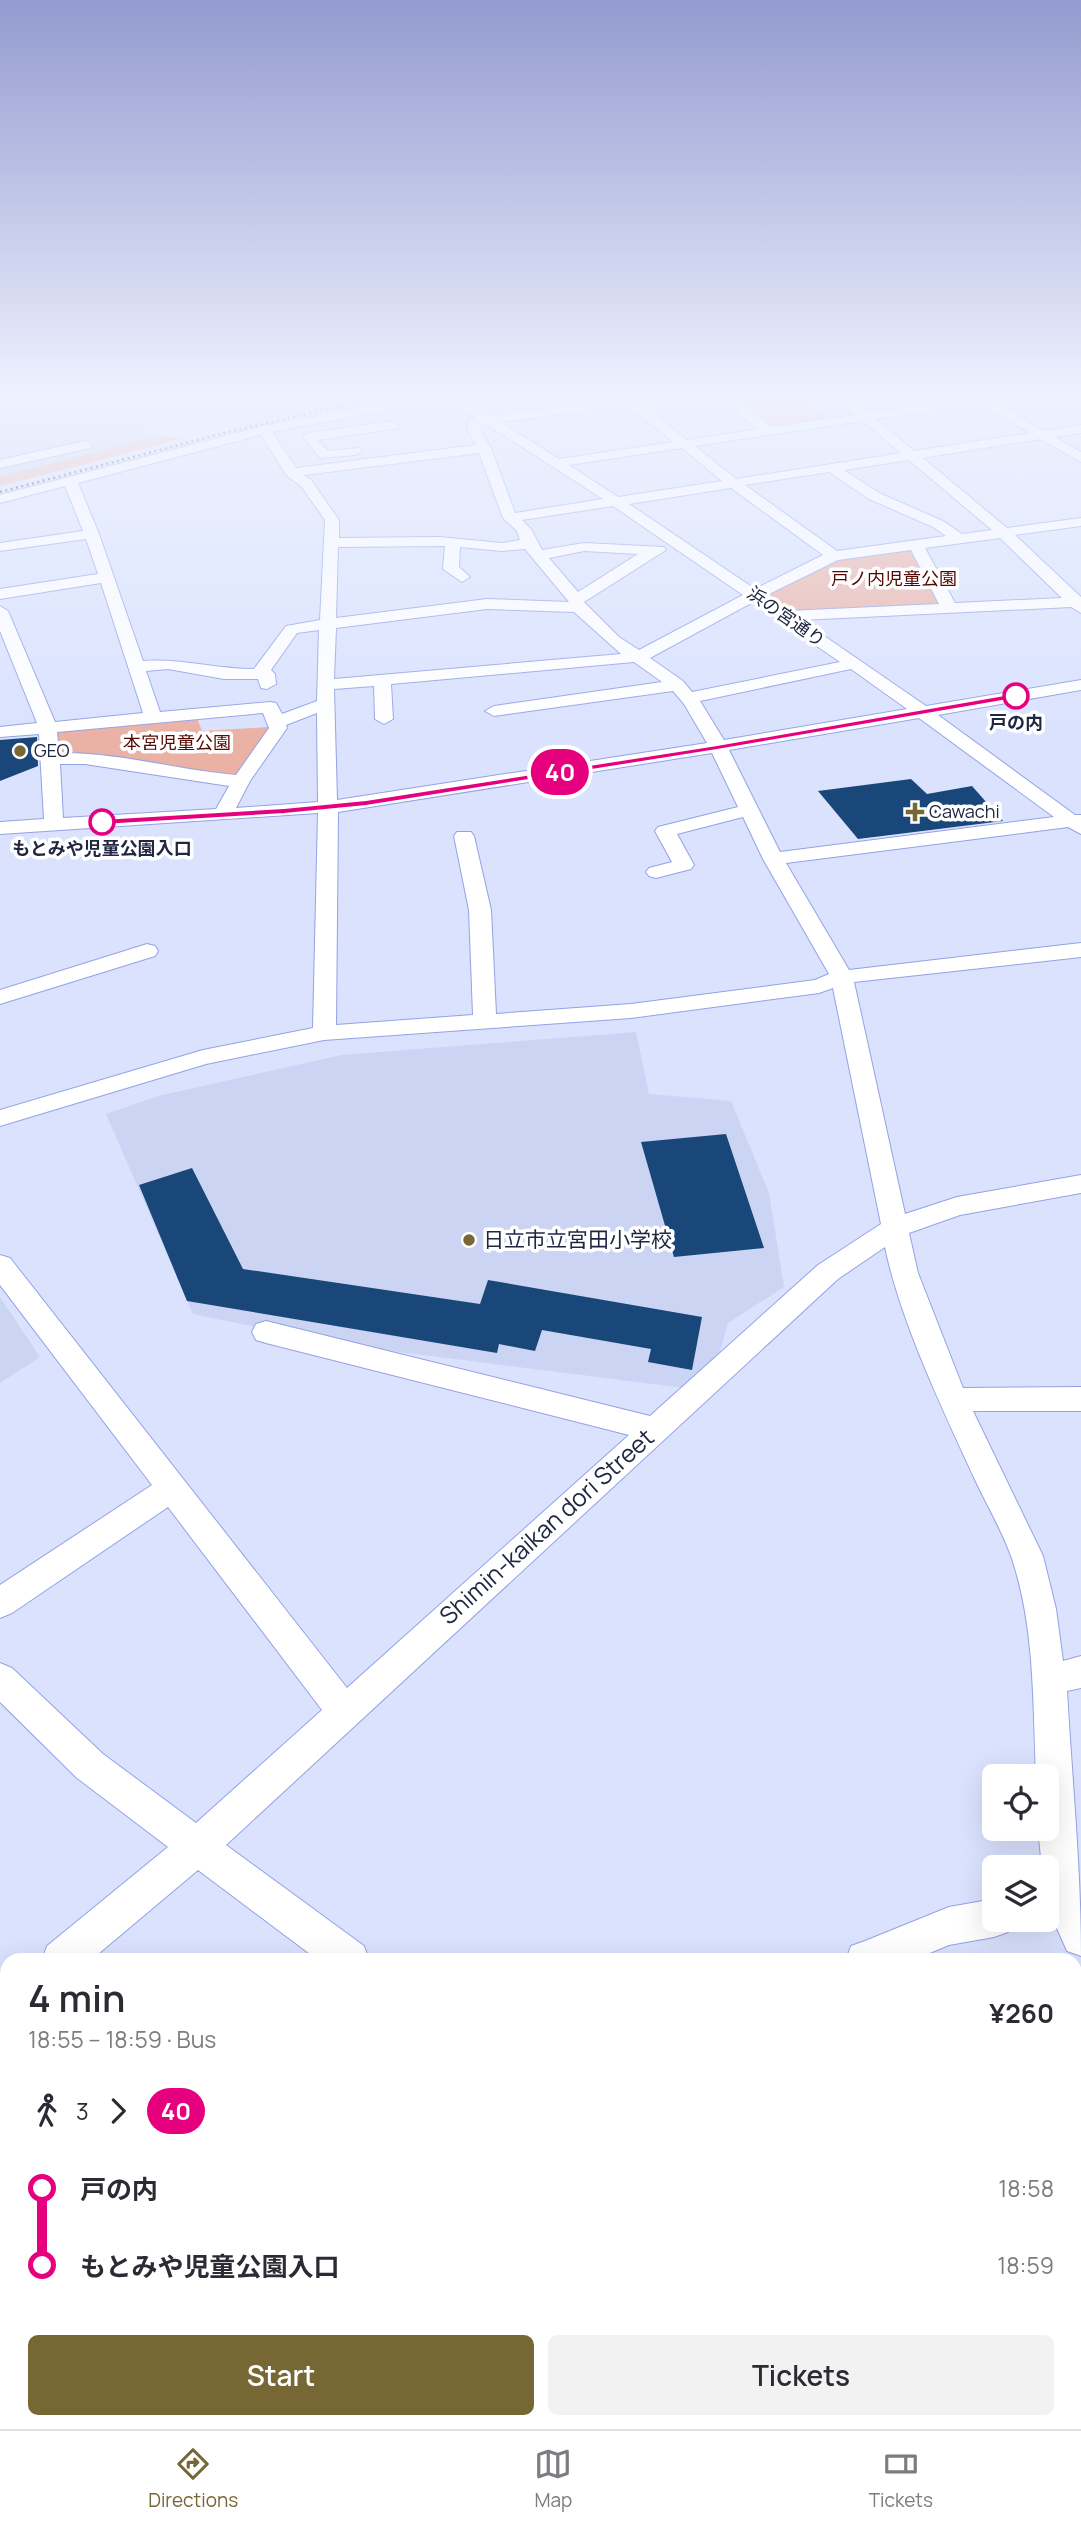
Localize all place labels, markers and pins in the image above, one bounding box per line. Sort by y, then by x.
marker: 戸の内 [1003,683,1029,709]
place label: 戸の内 [989,710,1043,734]
place label: GEO [34,738,69,762]
marker: GEO [12,743,28,759]
place label: Cawachi [929,799,1000,823]
marker: Cawachi [907,804,923,820]
marker: もとみや児童公園入口 [89,809,115,835]
place label: もとみや児童公園入口 [12,836,192,860]
place label: 日立市立宮田小学校 [483,1225,672,1253]
marker: 日立市立宮田小学校 [461,1232,477,1248]

